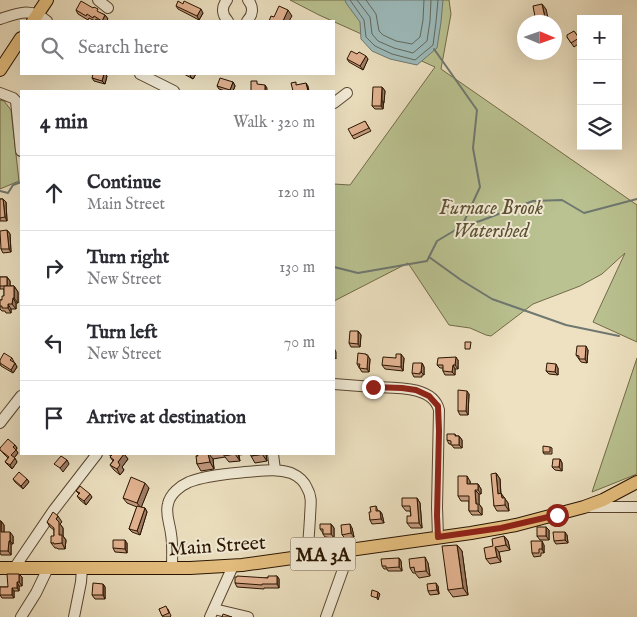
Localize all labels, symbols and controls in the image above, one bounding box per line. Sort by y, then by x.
north arrow [517,15,562,60]
map controls [577,15,622,150]
button: + [577,15,622,60]
search box [20,20,335,75]
icon: search [38,34,66,62]
text: Search here [78,36,169,60]
button: − [577,60,622,105]
button: layers [577,105,622,150]
text: 4 min [40,109,88,136]
text: Walk · 320 m [233,113,315,133]
text: Continue [87,171,161,195]
icon: ahead [40,179,68,207]
text: 120 m [278,183,315,203]
text: Main Street [87,195,165,215]
park label: Furnace Brook Watershed [439,196,543,244]
text: Turn right [87,246,169,270]
icon: right [40,254,68,282]
text: 130 m [279,258,315,278]
text: New Street [87,270,162,290]
text: Turn left [87,321,158,345]
icon: left [40,329,68,357]
text: 70 m [284,333,315,353]
text: New Street [87,345,162,365]
route end [362,376,385,399]
icon: arrive [40,404,68,432]
text: Arrive at destination [87,406,246,430]
route start [546,504,569,527]
street label: Main Street [168,531,267,562]
road number: MA 3A [290,538,356,570]

